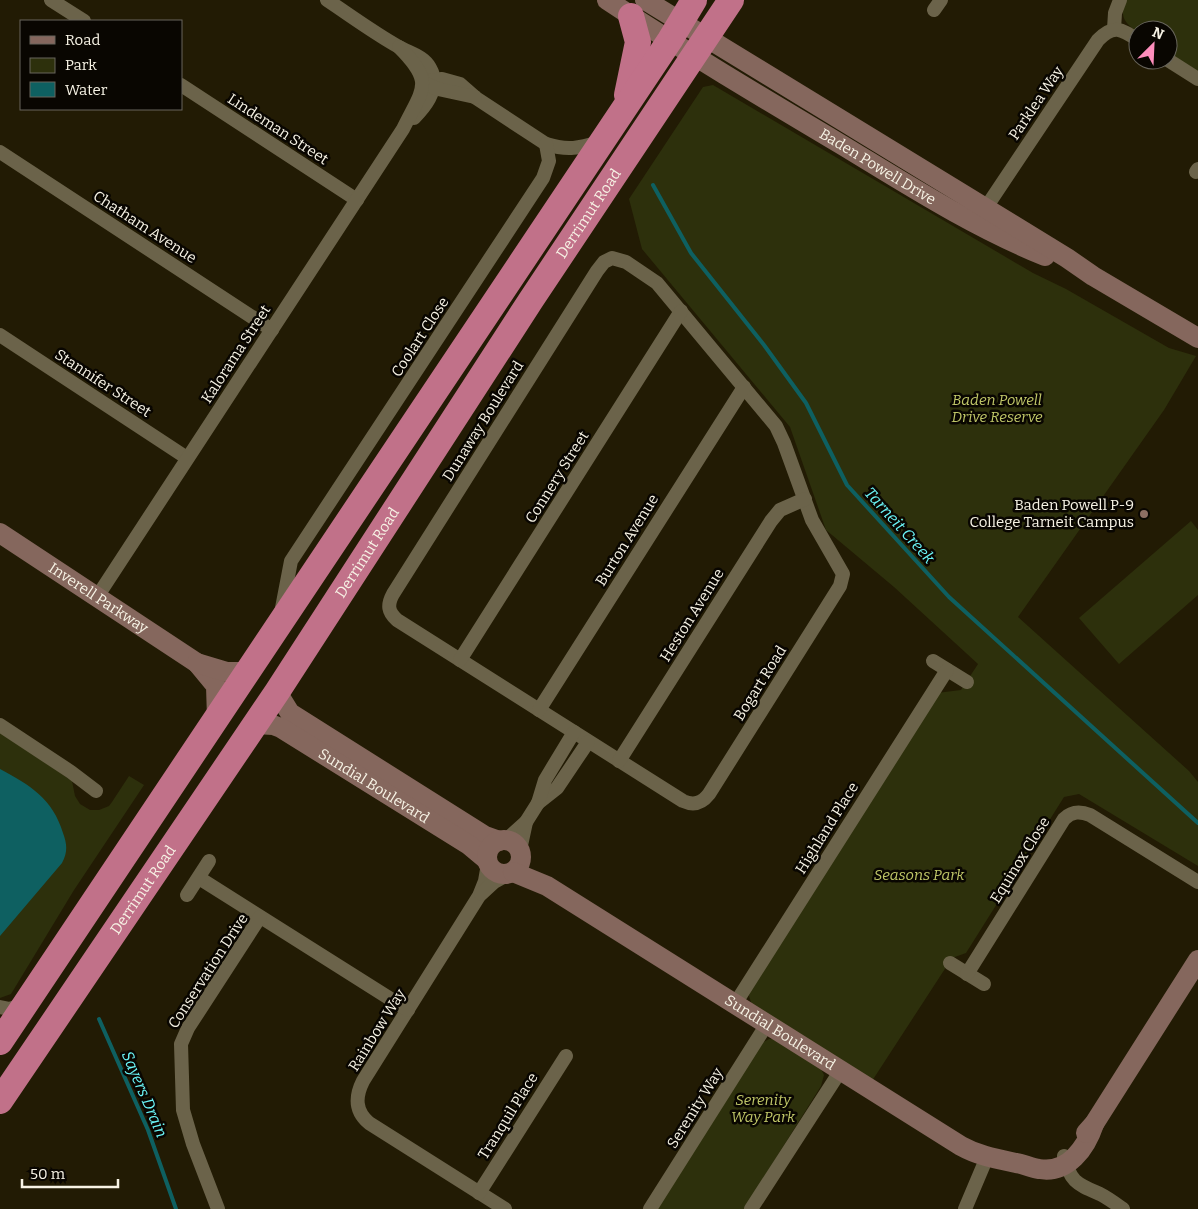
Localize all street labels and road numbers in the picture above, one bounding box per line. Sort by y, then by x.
street label: Parklea Way [1005,63,1067,143]
street label: Lindeman Street [224,90,332,169]
street label: Baden Powell Drive [816,125,939,209]
street label: Derrimut Road [552,165,625,262]
street label: Chatham Avenue [90,187,200,267]
street label: Coolart Close [388,294,452,380]
street label: Kalorama Street [198,301,275,406]
street label: Stannifer Street [52,345,155,421]
street label: Dunaway Boulevard [439,358,527,484]
street label: Connery Street [521,427,593,526]
street label: Burton Avenue [592,491,662,589]
street label: Derrimut Road [332,504,403,601]
street label: Inverell Parkway [45,559,152,637]
street label: Heston Avenue [656,565,728,665]
street label: Bogart Road [730,642,790,724]
street label: Sundial Boulevard [315,745,433,827]
street label: Highland Place [792,779,862,877]
street label: Equinox Close [986,814,1054,906]
street label: Derrimut Road [106,842,180,938]
street label: Conservation Drive [164,910,252,1032]
street label: Rainbow Way [345,985,409,1074]
street label: Sundial Boulevard [721,991,839,1074]
street label: Serenity Way [663,1064,727,1152]
street label: Tranquil Place [474,1069,542,1163]

